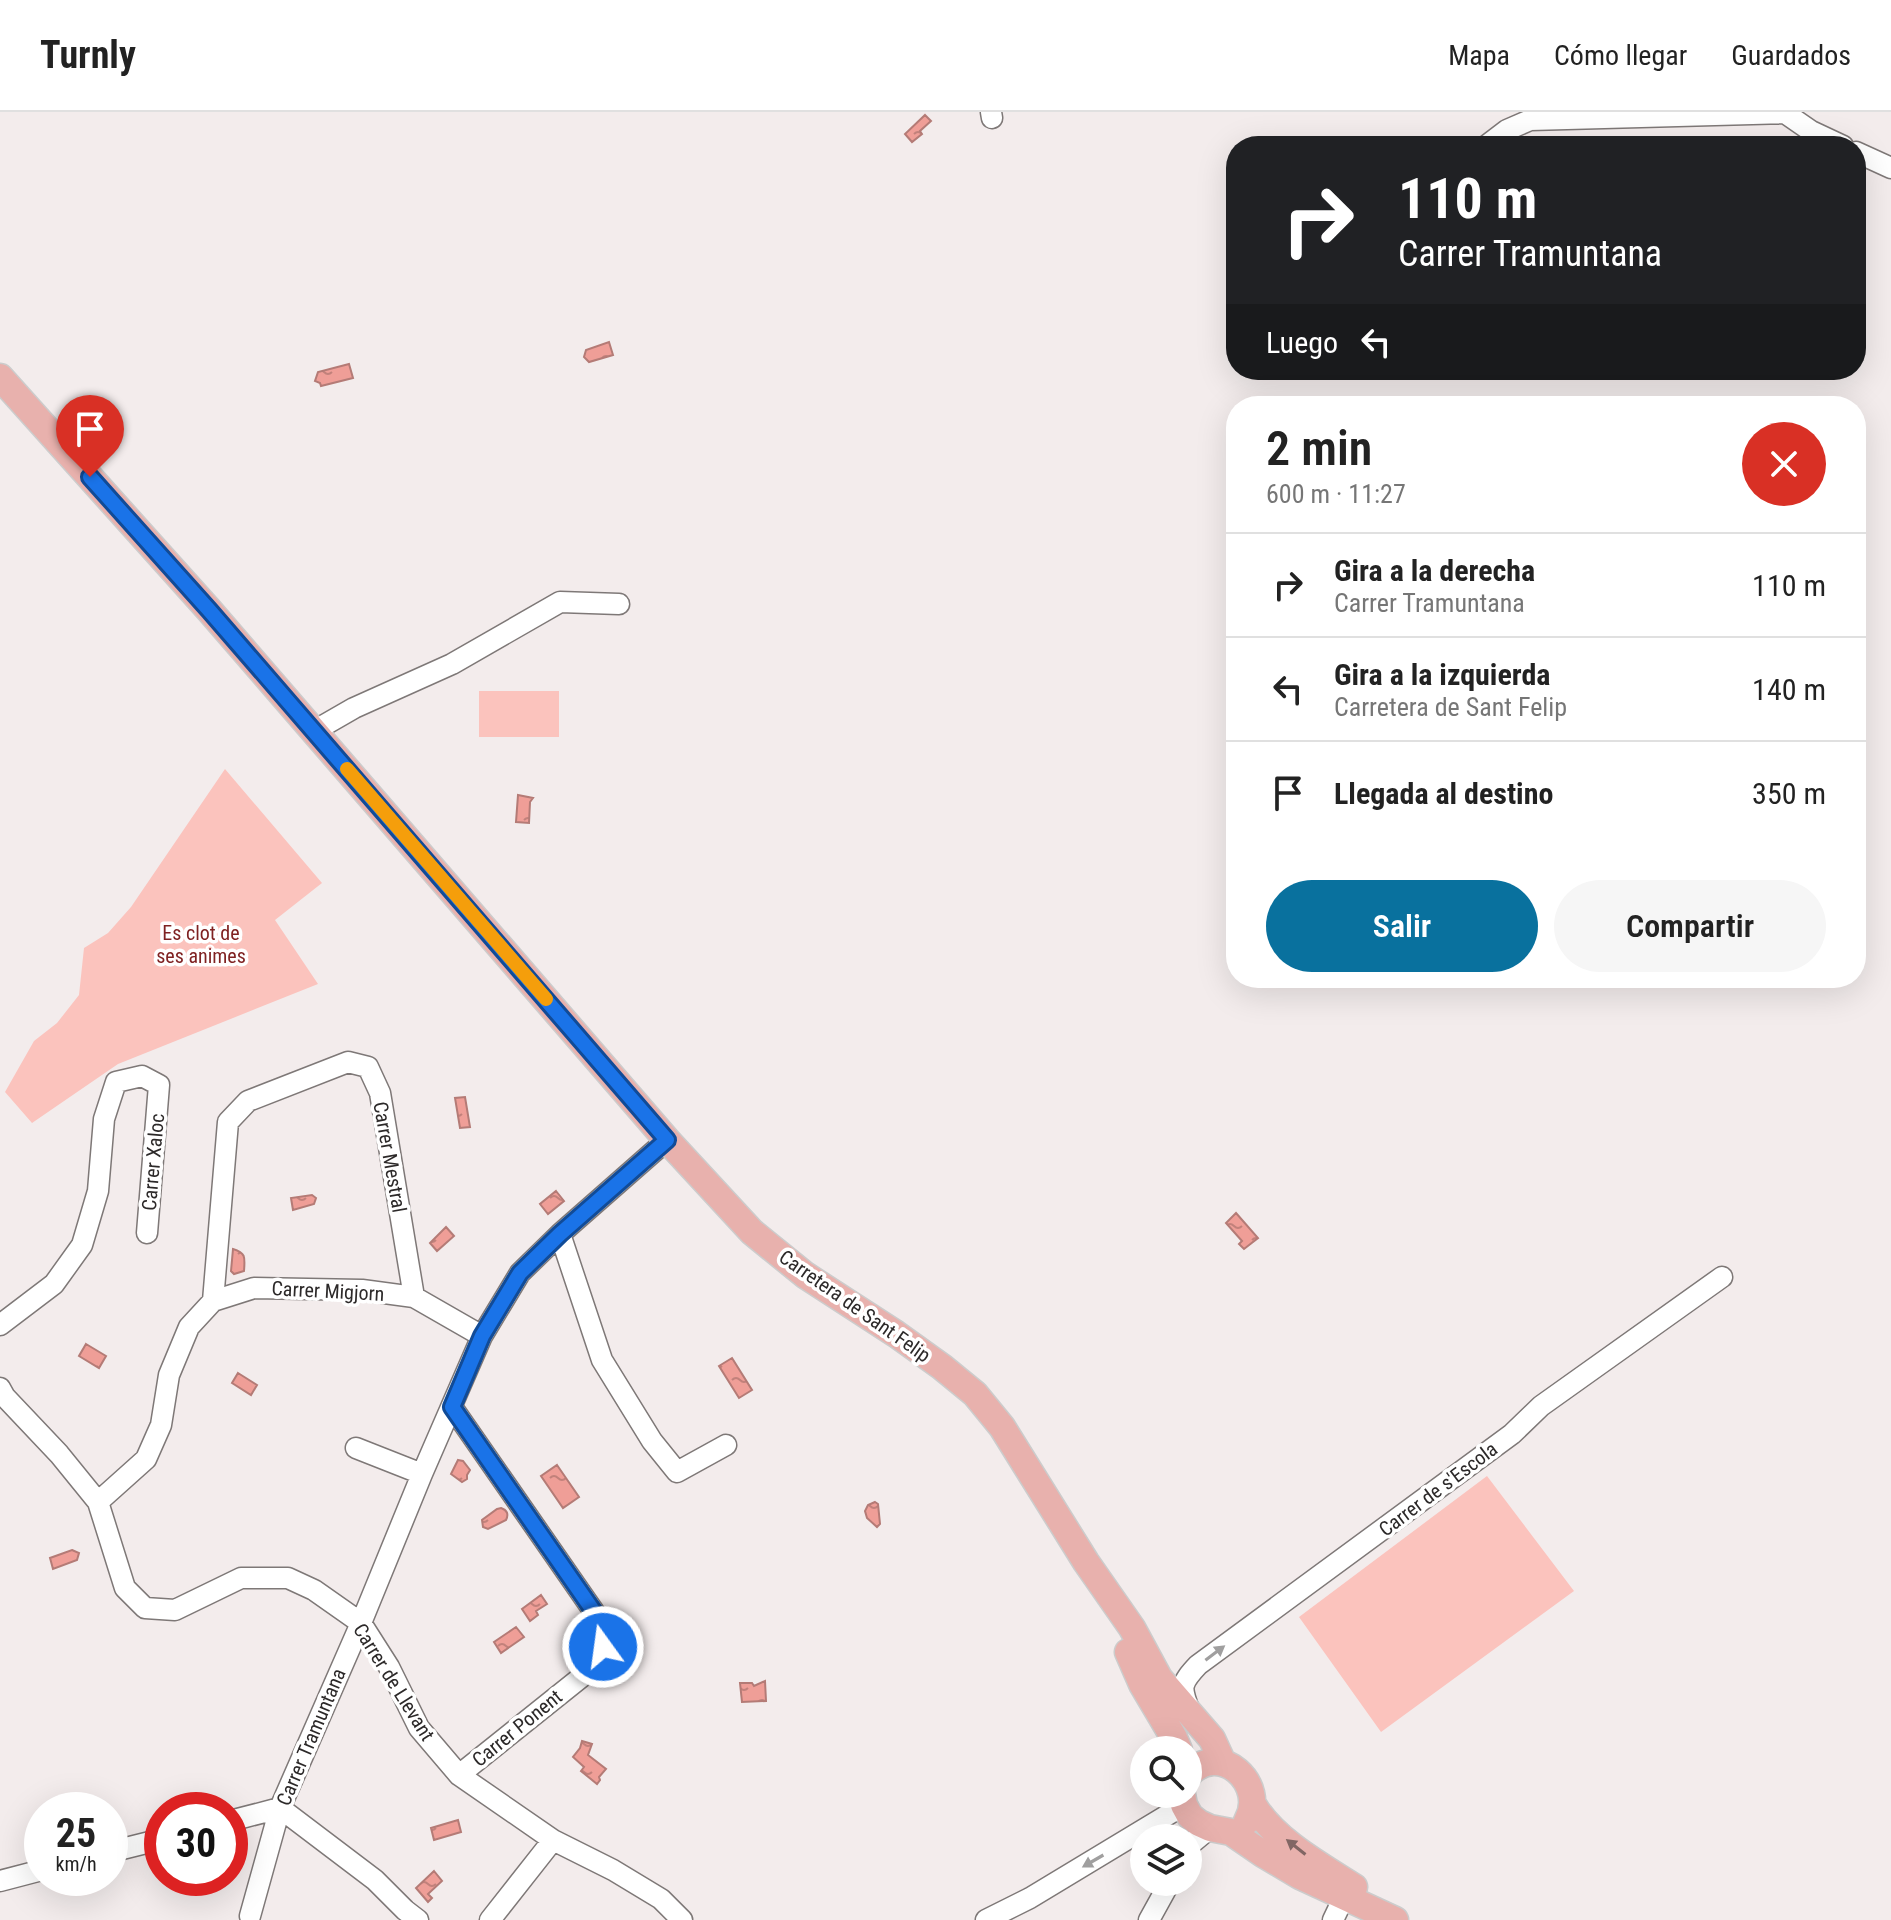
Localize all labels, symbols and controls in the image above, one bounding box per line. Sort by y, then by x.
text: Turnly [40,33,136,77]
text: Mapa [1448,39,1510,72]
text: Cómo llegar [1554,39,1687,72]
text: Guardados [1731,39,1851,72]
text: 110 m [1398,166,1537,232]
icon: right [1266,168,1370,272]
text: Carrer Tramuntana [1398,233,1662,275]
icon: left [1354,320,1398,364]
text: Luego [1266,325,1338,360]
pin [56,395,124,477]
icon: arrive [68,407,112,451]
text: 2 min [1266,420,1372,477]
button: close [1742,422,1826,506]
text: 600 m · 11:27 [1266,479,1406,509]
text: Gira a la derecha [1334,553,1535,588]
icon: right [1266,563,1310,607]
text: 110 m [1752,568,1826,603]
text: Carrer Tramuntana [1334,588,1525,618]
text: Gira a la izquierda [1334,657,1550,692]
icon: left [1266,667,1310,711]
text: 140 m [1752,672,1826,707]
text: Carretera de Sant Felip [1334,692,1567,722]
icon: arrive [1266,771,1310,815]
text: Llegada al destino [1334,776,1553,811]
text: 350 m [1752,776,1826,811]
button: Salir [1266,880,1538,972]
button: Compartir [1554,880,1826,972]
park label: Es clot de ses animes [156,921,246,968]
street label: Carrer Mestral [368,1100,412,1214]
street label: Carrer Xaloc [137,1112,169,1212]
street label: Carretera de Sant Felip [775,1245,935,1367]
street label: Carrer Migjorn [271,1276,385,1306]
street label: Carrer de s'Escola [1374,1437,1502,1541]
position arrow [561,1605,645,1689]
street label: Carrer de Llevant [348,1619,440,1745]
one-way arrow [1204,1645,1225,1661]
street label: Carrer Tramuntana [271,1665,351,1809]
street label: Carrer Ponent [467,1684,567,1772]
map controls [1130,1736,1202,1896]
button: search [1130,1736,1202,1808]
speed limit sign: 30 [144,1792,248,1896]
text: 25 [56,1810,96,1857]
button: layers [1130,1824,1202,1896]
one-way arrow [1286,1840,1306,1856]
text: km/h [55,1852,97,1876]
one-way arrow [1082,1853,1104,1867]

